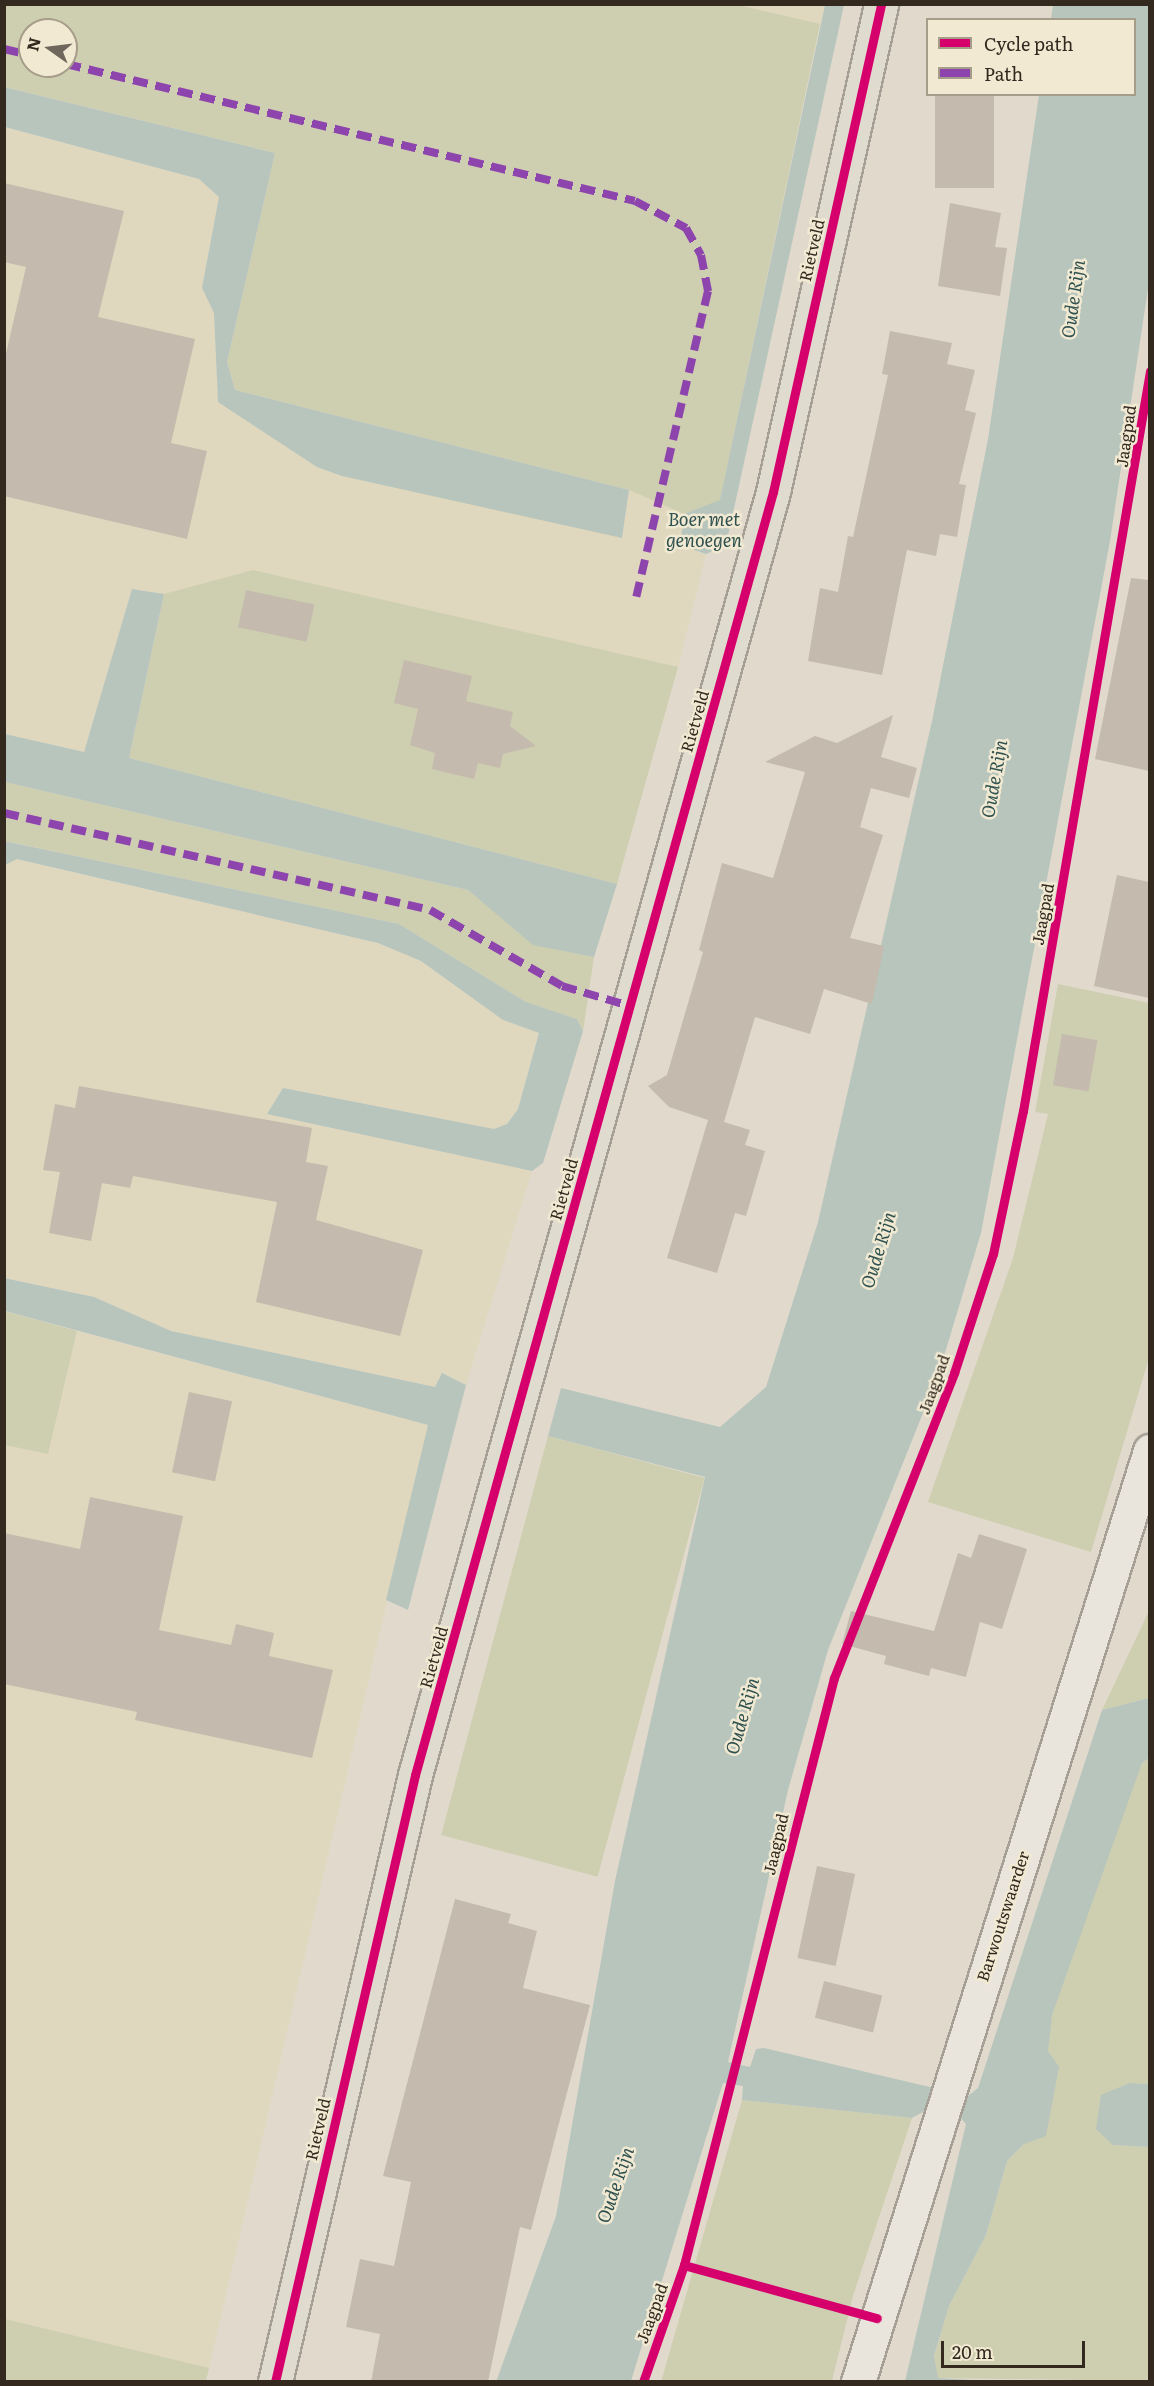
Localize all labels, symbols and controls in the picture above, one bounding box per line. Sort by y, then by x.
north arrow [18,18,78,78]
legend [926,18,1136,96]
text: Cycle path [984,30,1073,57]
text: N [19,35,46,54]
text: Path [984,60,1023,87]
street label: Rietveld [795,217,827,283]
water label: Oude Rijn [1057,258,1089,340]
street label: Jaagpad [1111,404,1139,468]
water label: Boer met genoegen [666,509,742,552]
street label: Rietveld [676,688,712,754]
water label: Oude Rijn [977,738,1011,820]
street label: Jaagpad [1027,881,1057,947]
street label: Rietveld [545,1156,581,1222]
water label: Oude Rijn [856,1209,900,1291]
street label: Jaagpad [913,1351,953,1417]
street label: Rietveld [415,1624,451,1690]
water label: Oude Rijn [721,1675,763,1757]
street label: Jaagpad [759,1811,791,1877]
street label: Barwoutswaarder [972,1848,1032,1984]
street label: Rietveld [301,2096,333,2162]
water label: Oude Rijn [592,2144,638,2226]
street label: Jaagpad [631,2280,671,2346]
scale bar [944,2329,1088,2367]
text: 20 m [952,2338,993,2365]

